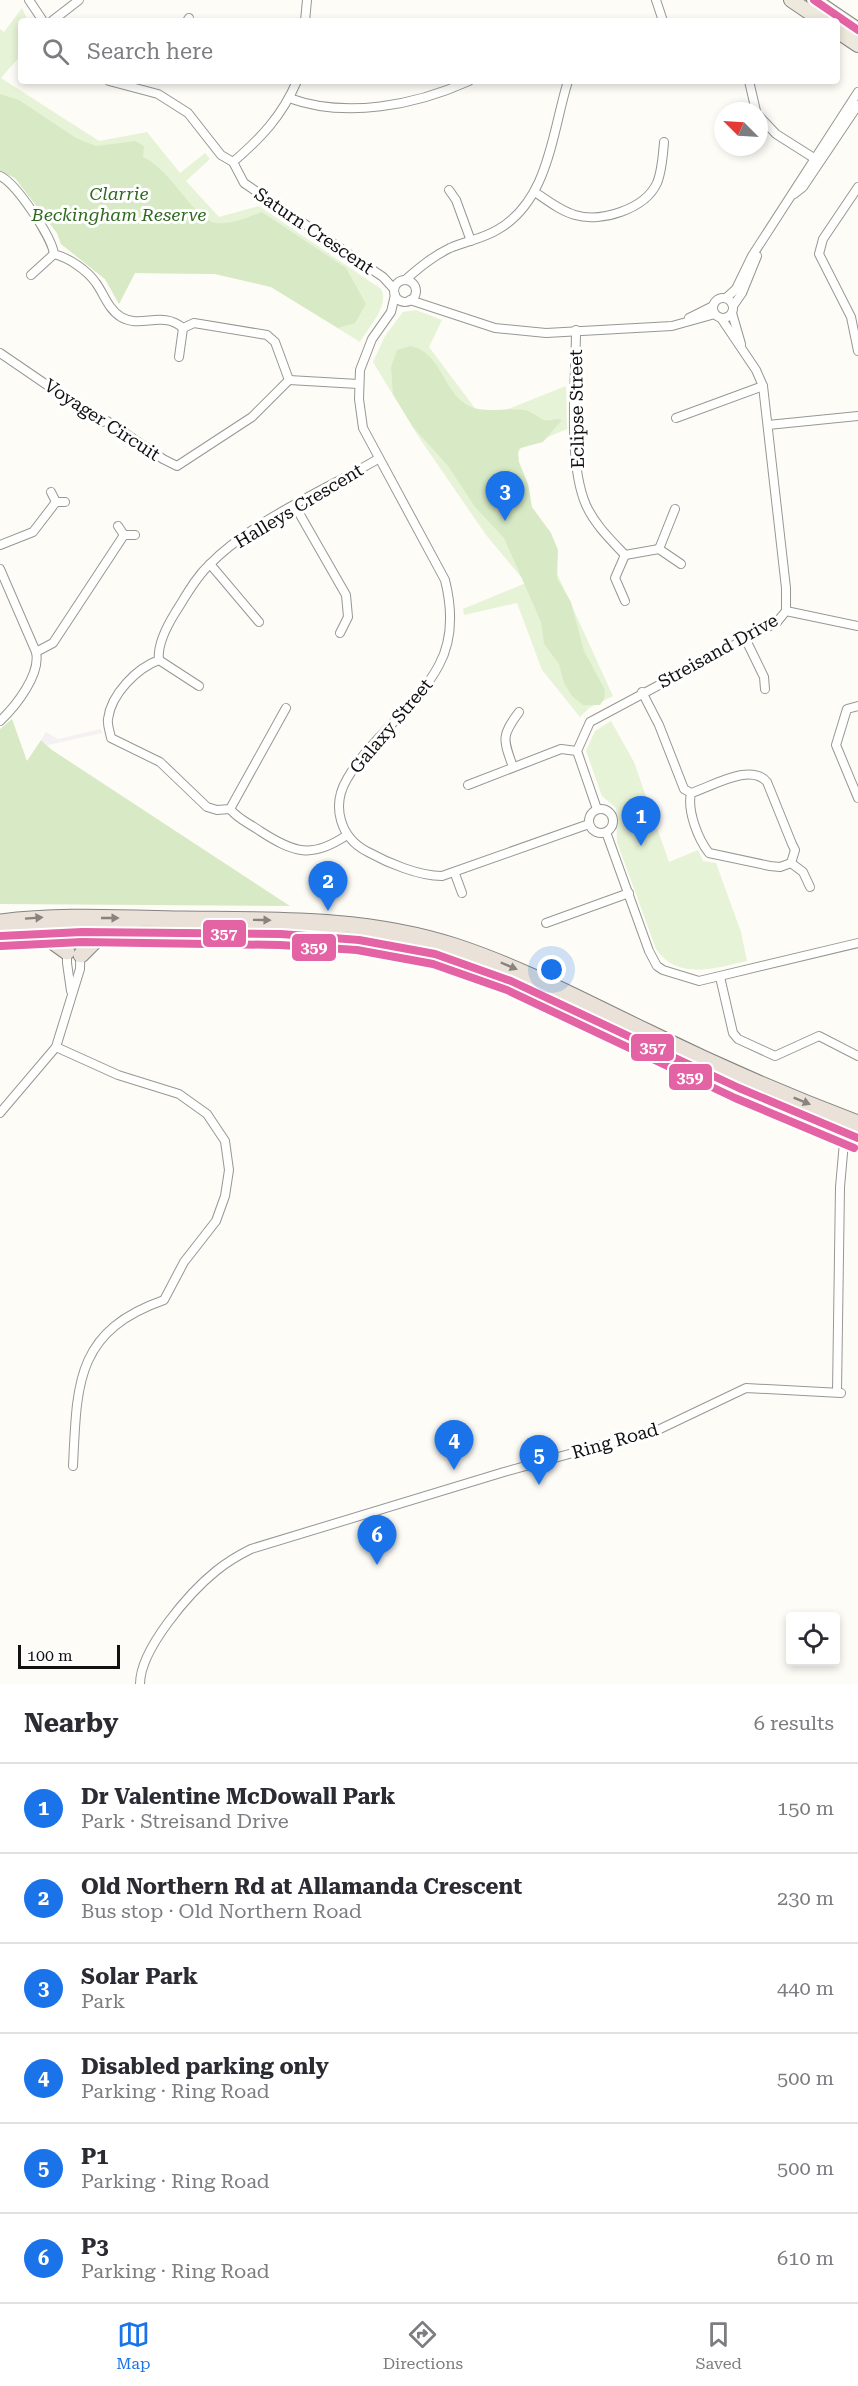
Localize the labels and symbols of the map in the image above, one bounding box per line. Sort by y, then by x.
north arrow [714,102,768,156]
park label: Clarrie Beckingham Reserve [31,183,206,225]
street label: Saturn Crescent [251,183,378,278]
street label: Eclipse Street [565,349,588,469]
street label: Voyager Circuit [40,374,164,465]
street label: Halleys Crescent [231,459,367,552]
pin: 3 [486,472,524,521]
street label: Streisand Drive [654,609,781,692]
street label: Galaxy Street [345,674,436,777]
pin: 1 [622,796,660,846]
pin: 2 [308,862,348,911]
one-way arrow [101,913,120,923]
one-way arrow [24,914,43,923]
one-way arrow [252,915,271,924]
line badge: 357 [202,919,247,948]
text: 357 [211,924,237,943]
line badge: 359 [291,933,337,962]
text: 359 [301,938,327,957]
your location [537,955,566,984]
one-way arrow [500,961,518,971]
line badge: 357 [630,1033,675,1062]
text: 357 [640,1038,666,1057]
line badge: 359 [668,1063,713,1091]
text: 359 [677,1068,703,1087]
one-way arrow [794,1096,812,1106]
street label: Ring Road [569,1418,661,1463]
pin: 4 [434,1420,474,1470]
pin: 5 [520,1436,558,1485]
pin: 6 [358,1516,397,1565]
scale bar [18,1642,120,1670]

